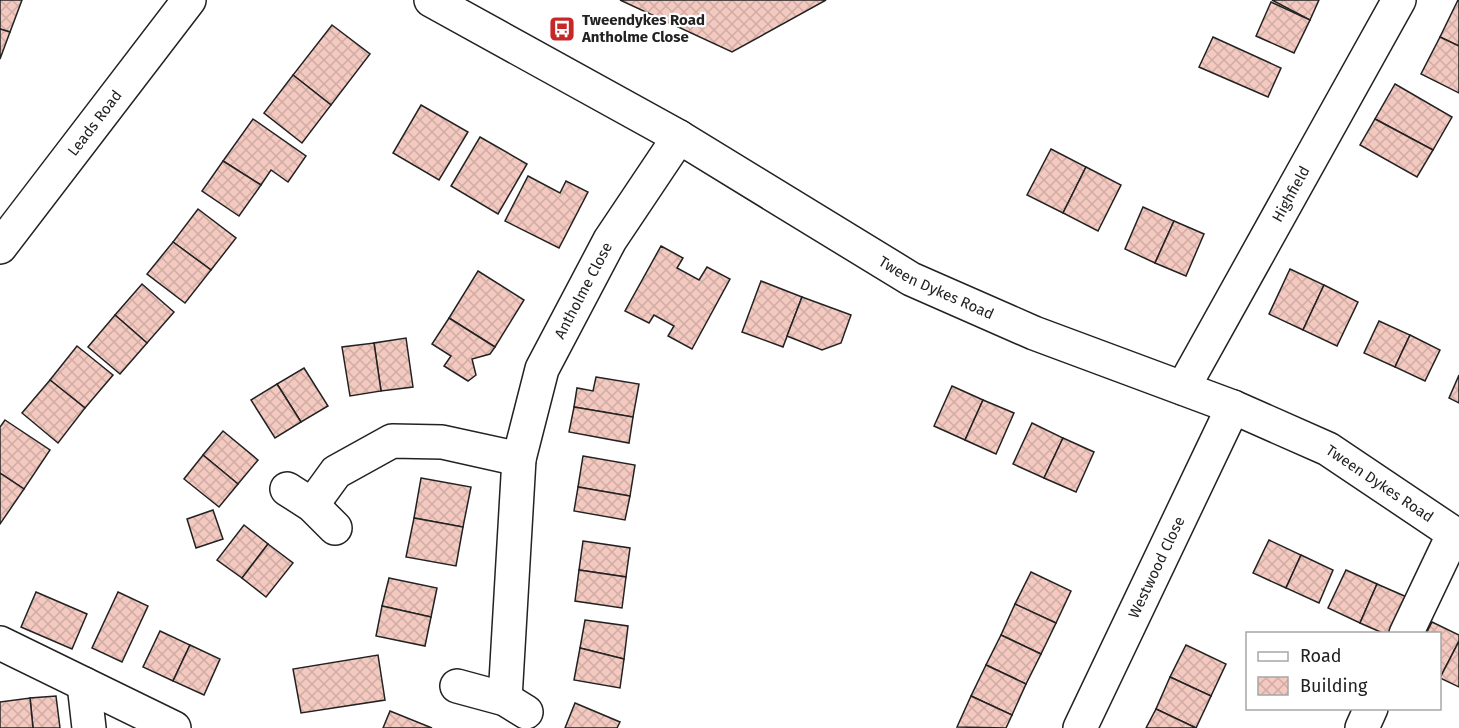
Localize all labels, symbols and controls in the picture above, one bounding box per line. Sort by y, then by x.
place label: Tweendykes Road Antholme Close [581,11,705,46]
bus stop icon: Tweendykes Road Antholme Close [547,14,577,44]
street label: Leads Road [64,87,126,160]
street label: Highfield [1268,163,1314,225]
street label: Antholme Close [551,239,616,342]
street label: Tween Dykes Road [875,252,997,323]
street label: Tween Dykes Road [1322,441,1437,526]
street label: Westwood Close [1125,513,1189,621]
legend [1246,632,1441,710]
text: Road [1300,645,1342,667]
text: Building [1300,675,1368,697]

